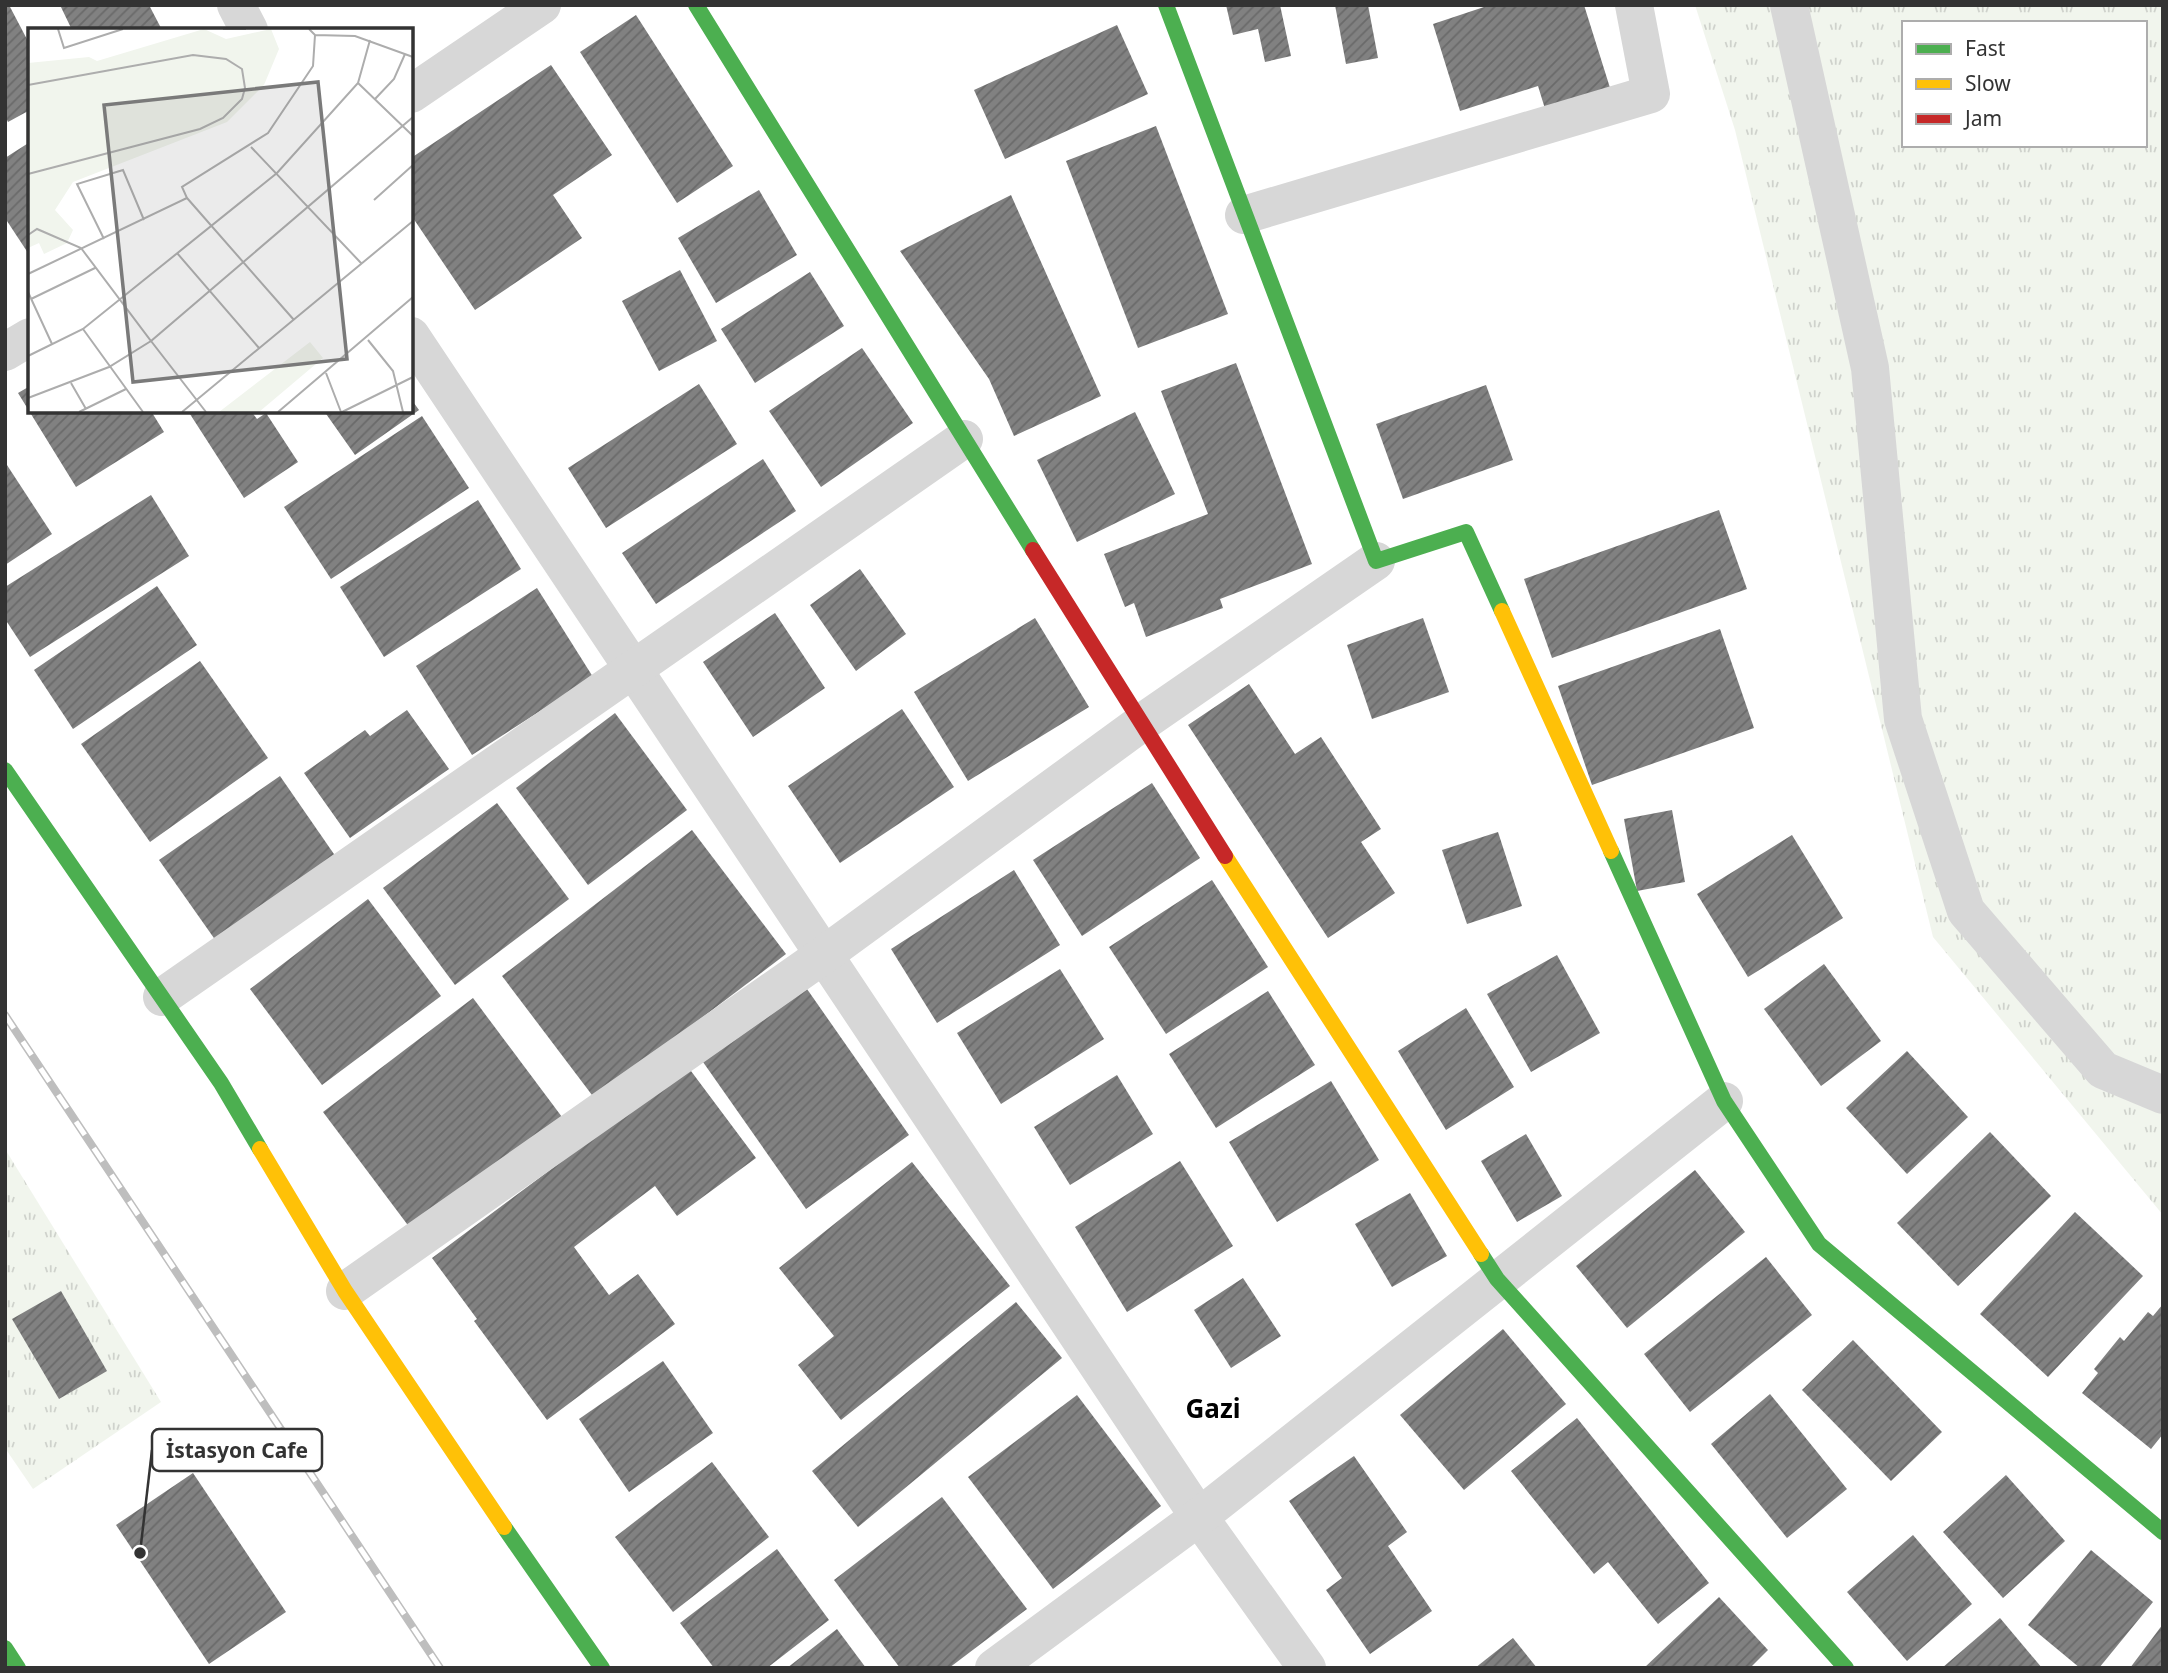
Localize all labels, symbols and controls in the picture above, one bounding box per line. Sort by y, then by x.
legend [1902,21,2147,147]
inset map [28,28,413,413]
text: Fast [1965,34,2006,62]
text: Slow [1965,69,2011,97]
text: Jam [1963,104,2002,132]
district label: Gazi [1186,1390,1241,1426]
callout: İstasyon Cafe [152,1429,322,1471]
text: İstasyon Cafe [166,1436,308,1464]

